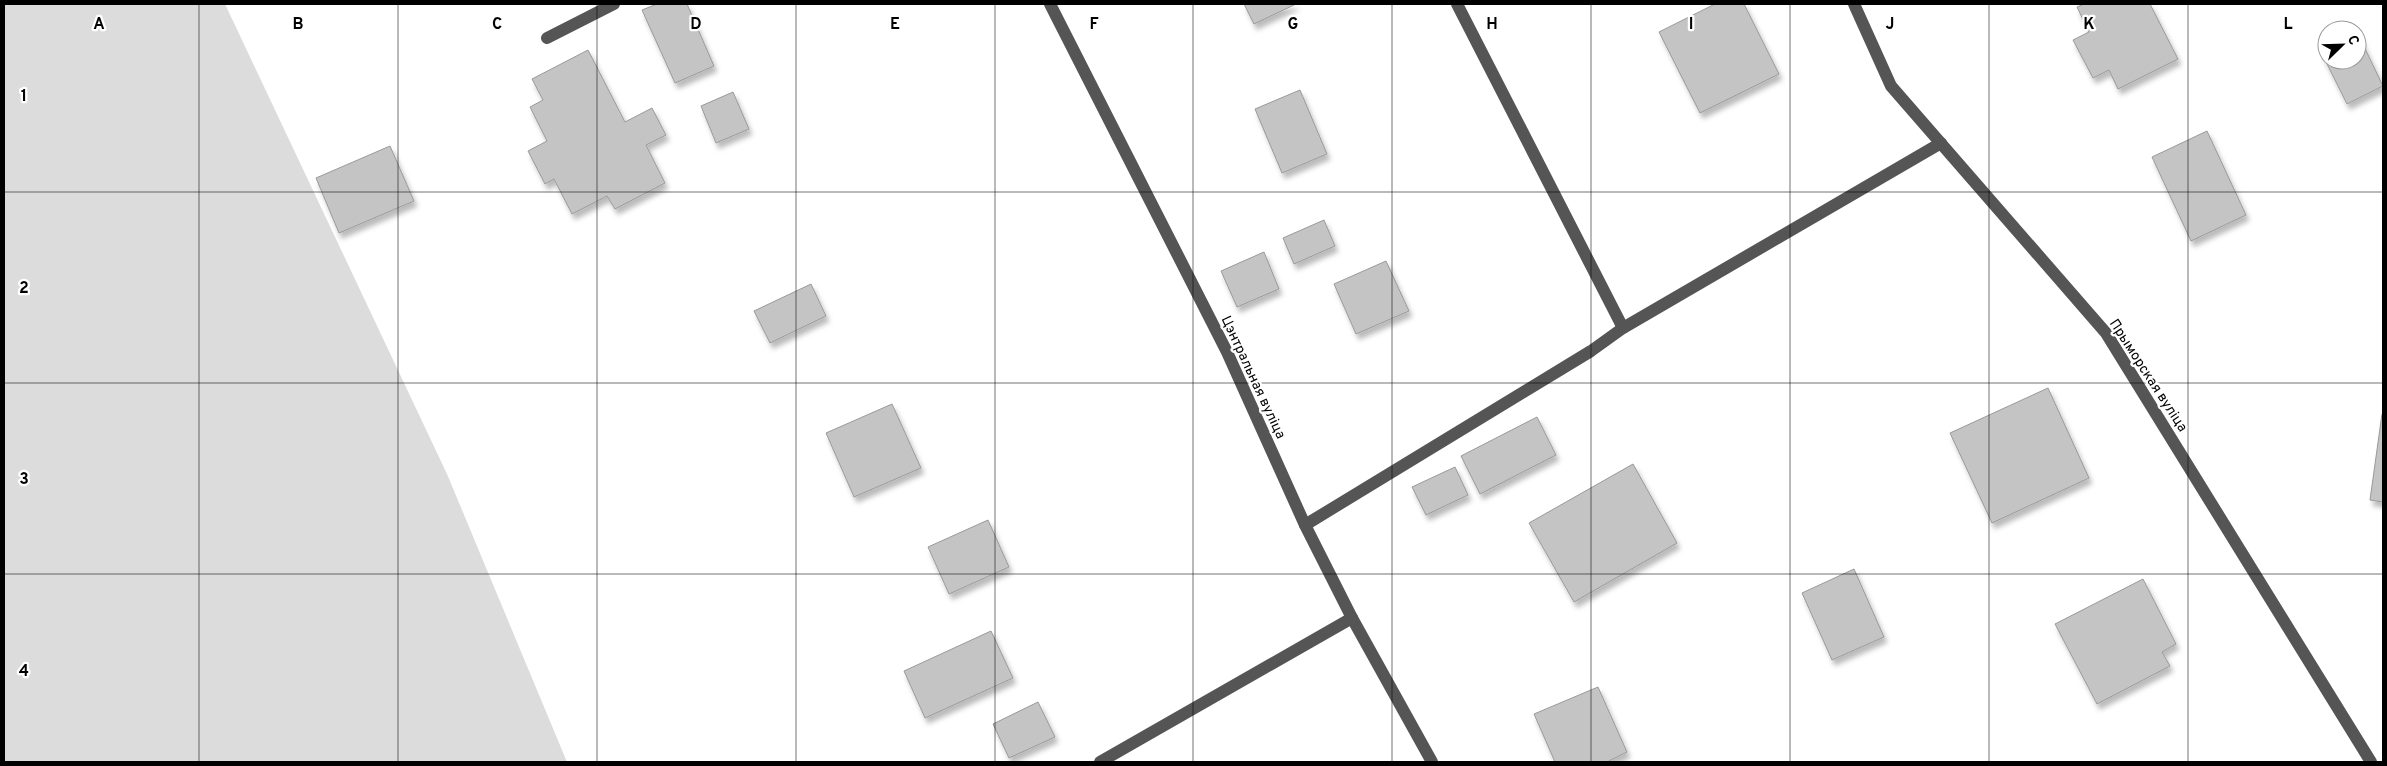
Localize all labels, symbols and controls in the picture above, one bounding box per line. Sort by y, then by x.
text: A [93,15,105,35]
text: B [292,15,304,35]
text: C [492,15,502,35]
text: D [690,15,702,35]
text: E [890,15,900,35]
text: F [1089,15,1099,35]
text: G [1288,15,1298,35]
text: H [1486,15,1498,35]
text: I [1689,15,1693,35]
text: J [1886,15,1894,35]
text: K [2083,15,2095,35]
text: L [2283,15,2293,35]
north arrow [2317,20,2367,70]
text: С [2343,33,2362,48]
text: 1 [21,87,27,107]
text: 2 [19,279,29,299]
street label: Цэнтральная вуліца [1217,313,1289,442]
street label: Прыморская вуліца [2105,316,2191,435]
text: 3 [19,470,29,490]
text: 4 [19,662,29,682]

